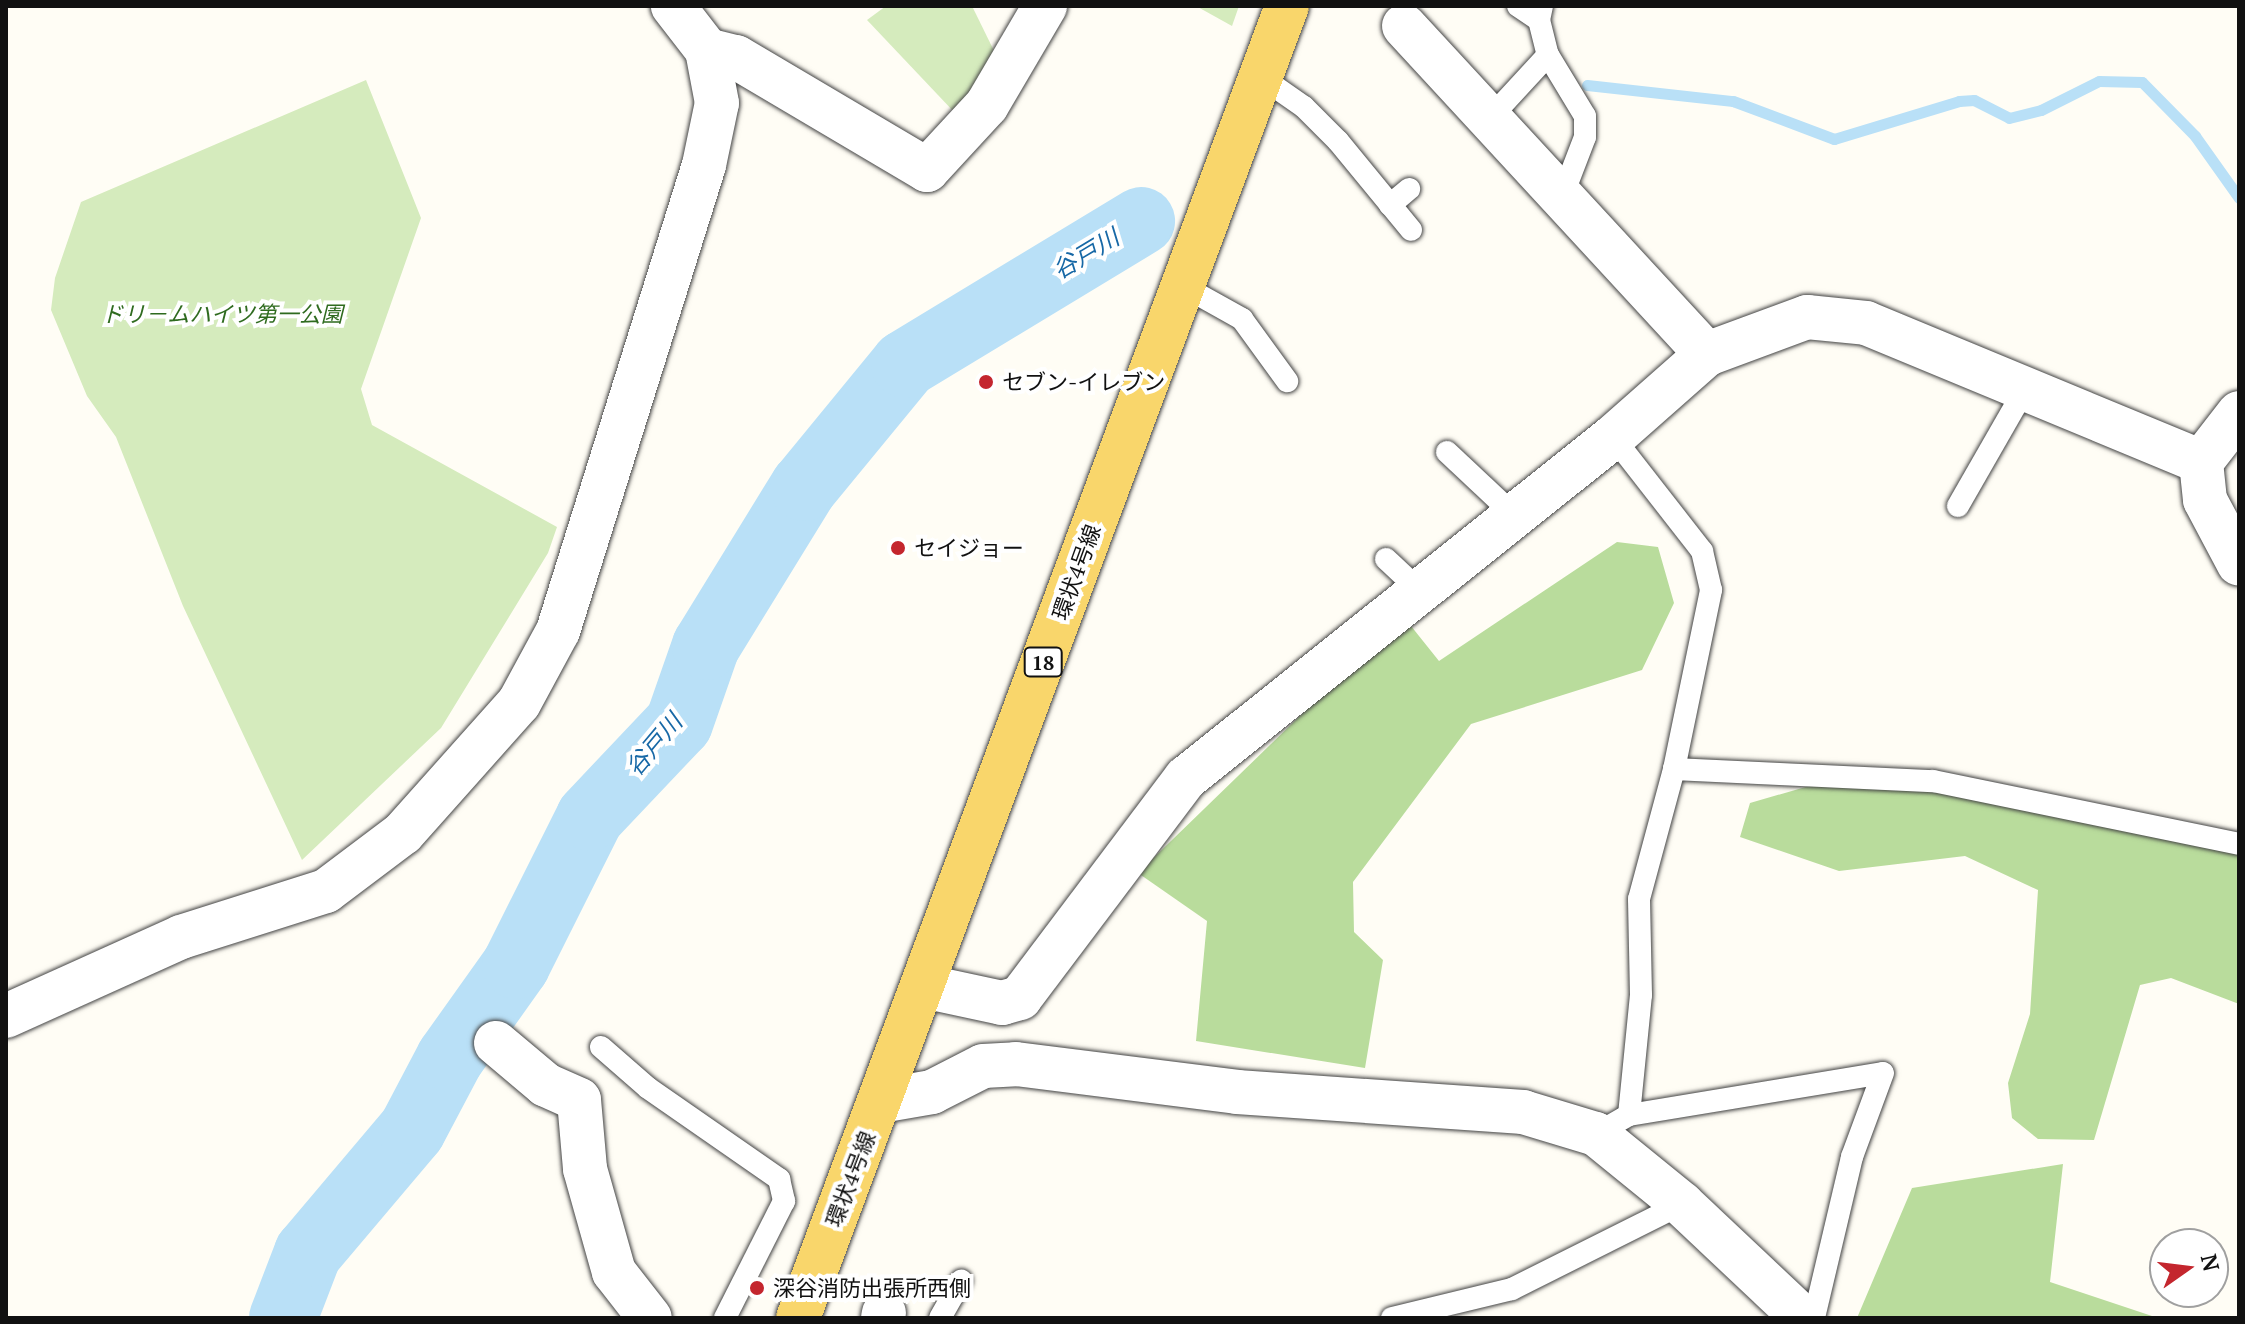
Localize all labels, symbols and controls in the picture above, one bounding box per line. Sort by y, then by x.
water label: 谷戸川 [1048,223,1124,285]
park label: ドリ－ムハイツ第一公園 [101,301,343,327]
place label: セブン-イレブン [1002,369,1165,395]
marker: セブン-イレブン [977,373,995,391]
street label: 環状4号線 [1047,521,1105,623]
place label: セイジョー [914,535,1024,561]
marker: セイジョー [889,539,907,557]
road number: 18 [1023,646,1063,678]
water label: 谷戸川 [620,708,688,782]
street label: 環状4号線 [820,1128,880,1230]
north arrow [2149,1228,2229,1308]
text: N [2195,1251,2227,1274]
place label: 深谷消防出張所西側 [773,1275,971,1301]
marker: 深谷消防出張所西側 [748,1279,766,1297]

